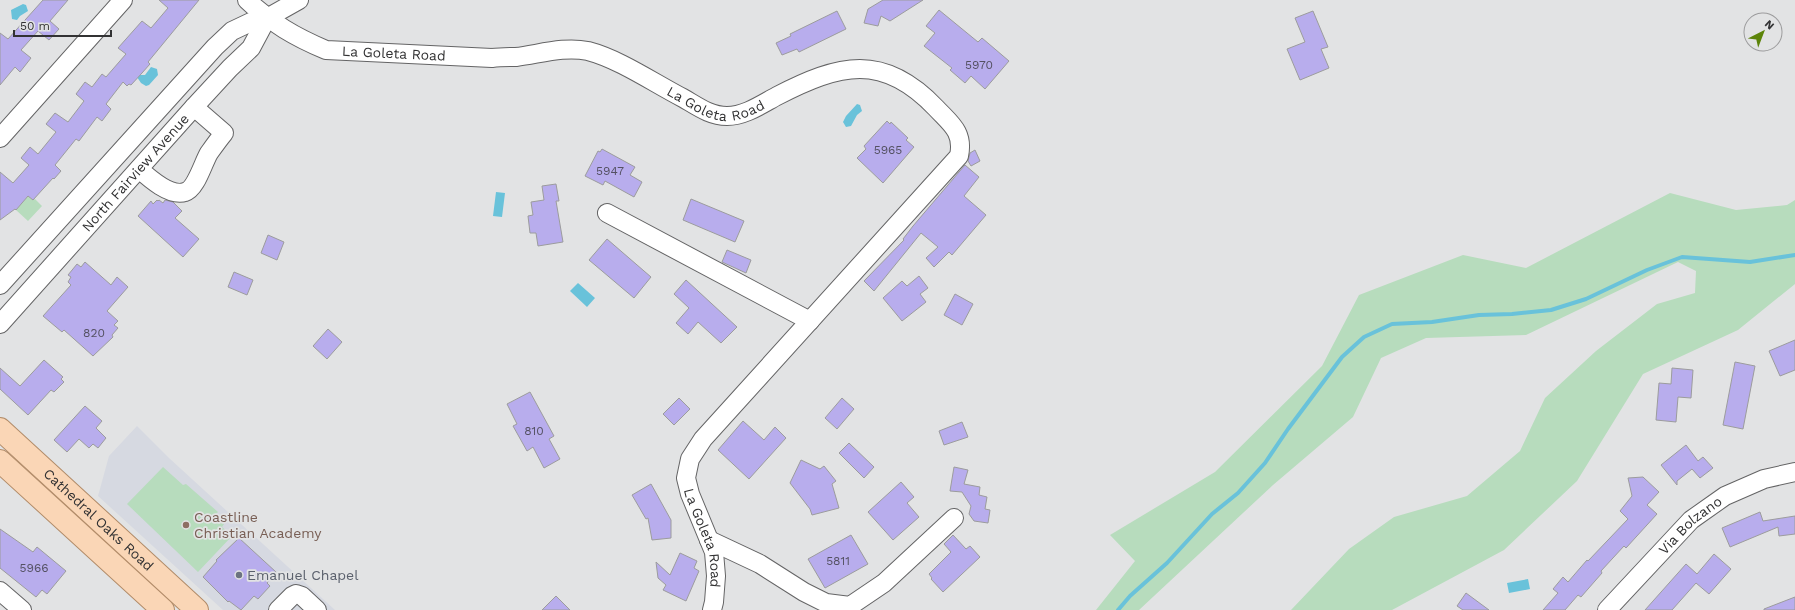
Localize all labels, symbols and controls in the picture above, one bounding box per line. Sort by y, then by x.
scale bar [14,12,111,38]
north arrow [1743,12,1783,52]
text: N [1762,17,1777,32]
text: 50 m [20,19,50,33]
street label: La Goleta Road [342,43,446,64]
house number: 5970 [965,58,993,72]
street label: La Goleta Road [664,83,767,124]
street label: North Fairview Avenue [79,110,192,235]
house number: 5965 [874,143,902,157]
house number: 5947 [596,164,624,178]
house number: 820 [83,326,105,340]
house number: 810 [524,424,544,438]
street label: Cathedral Oaks Road [40,465,157,574]
street label: La Goleta Road [681,487,724,588]
street label: Via Bolzano [1655,493,1725,558]
place label: Coastline Christian Academy [194,509,322,541]
marker: Coastline Christian Academy [181,520,191,530]
house number: 5811 [826,554,850,568]
house number: 5966 [20,561,48,575]
place label: Emanuel Chapel [247,567,359,583]
marker: Emanuel Chapel [234,570,244,580]

